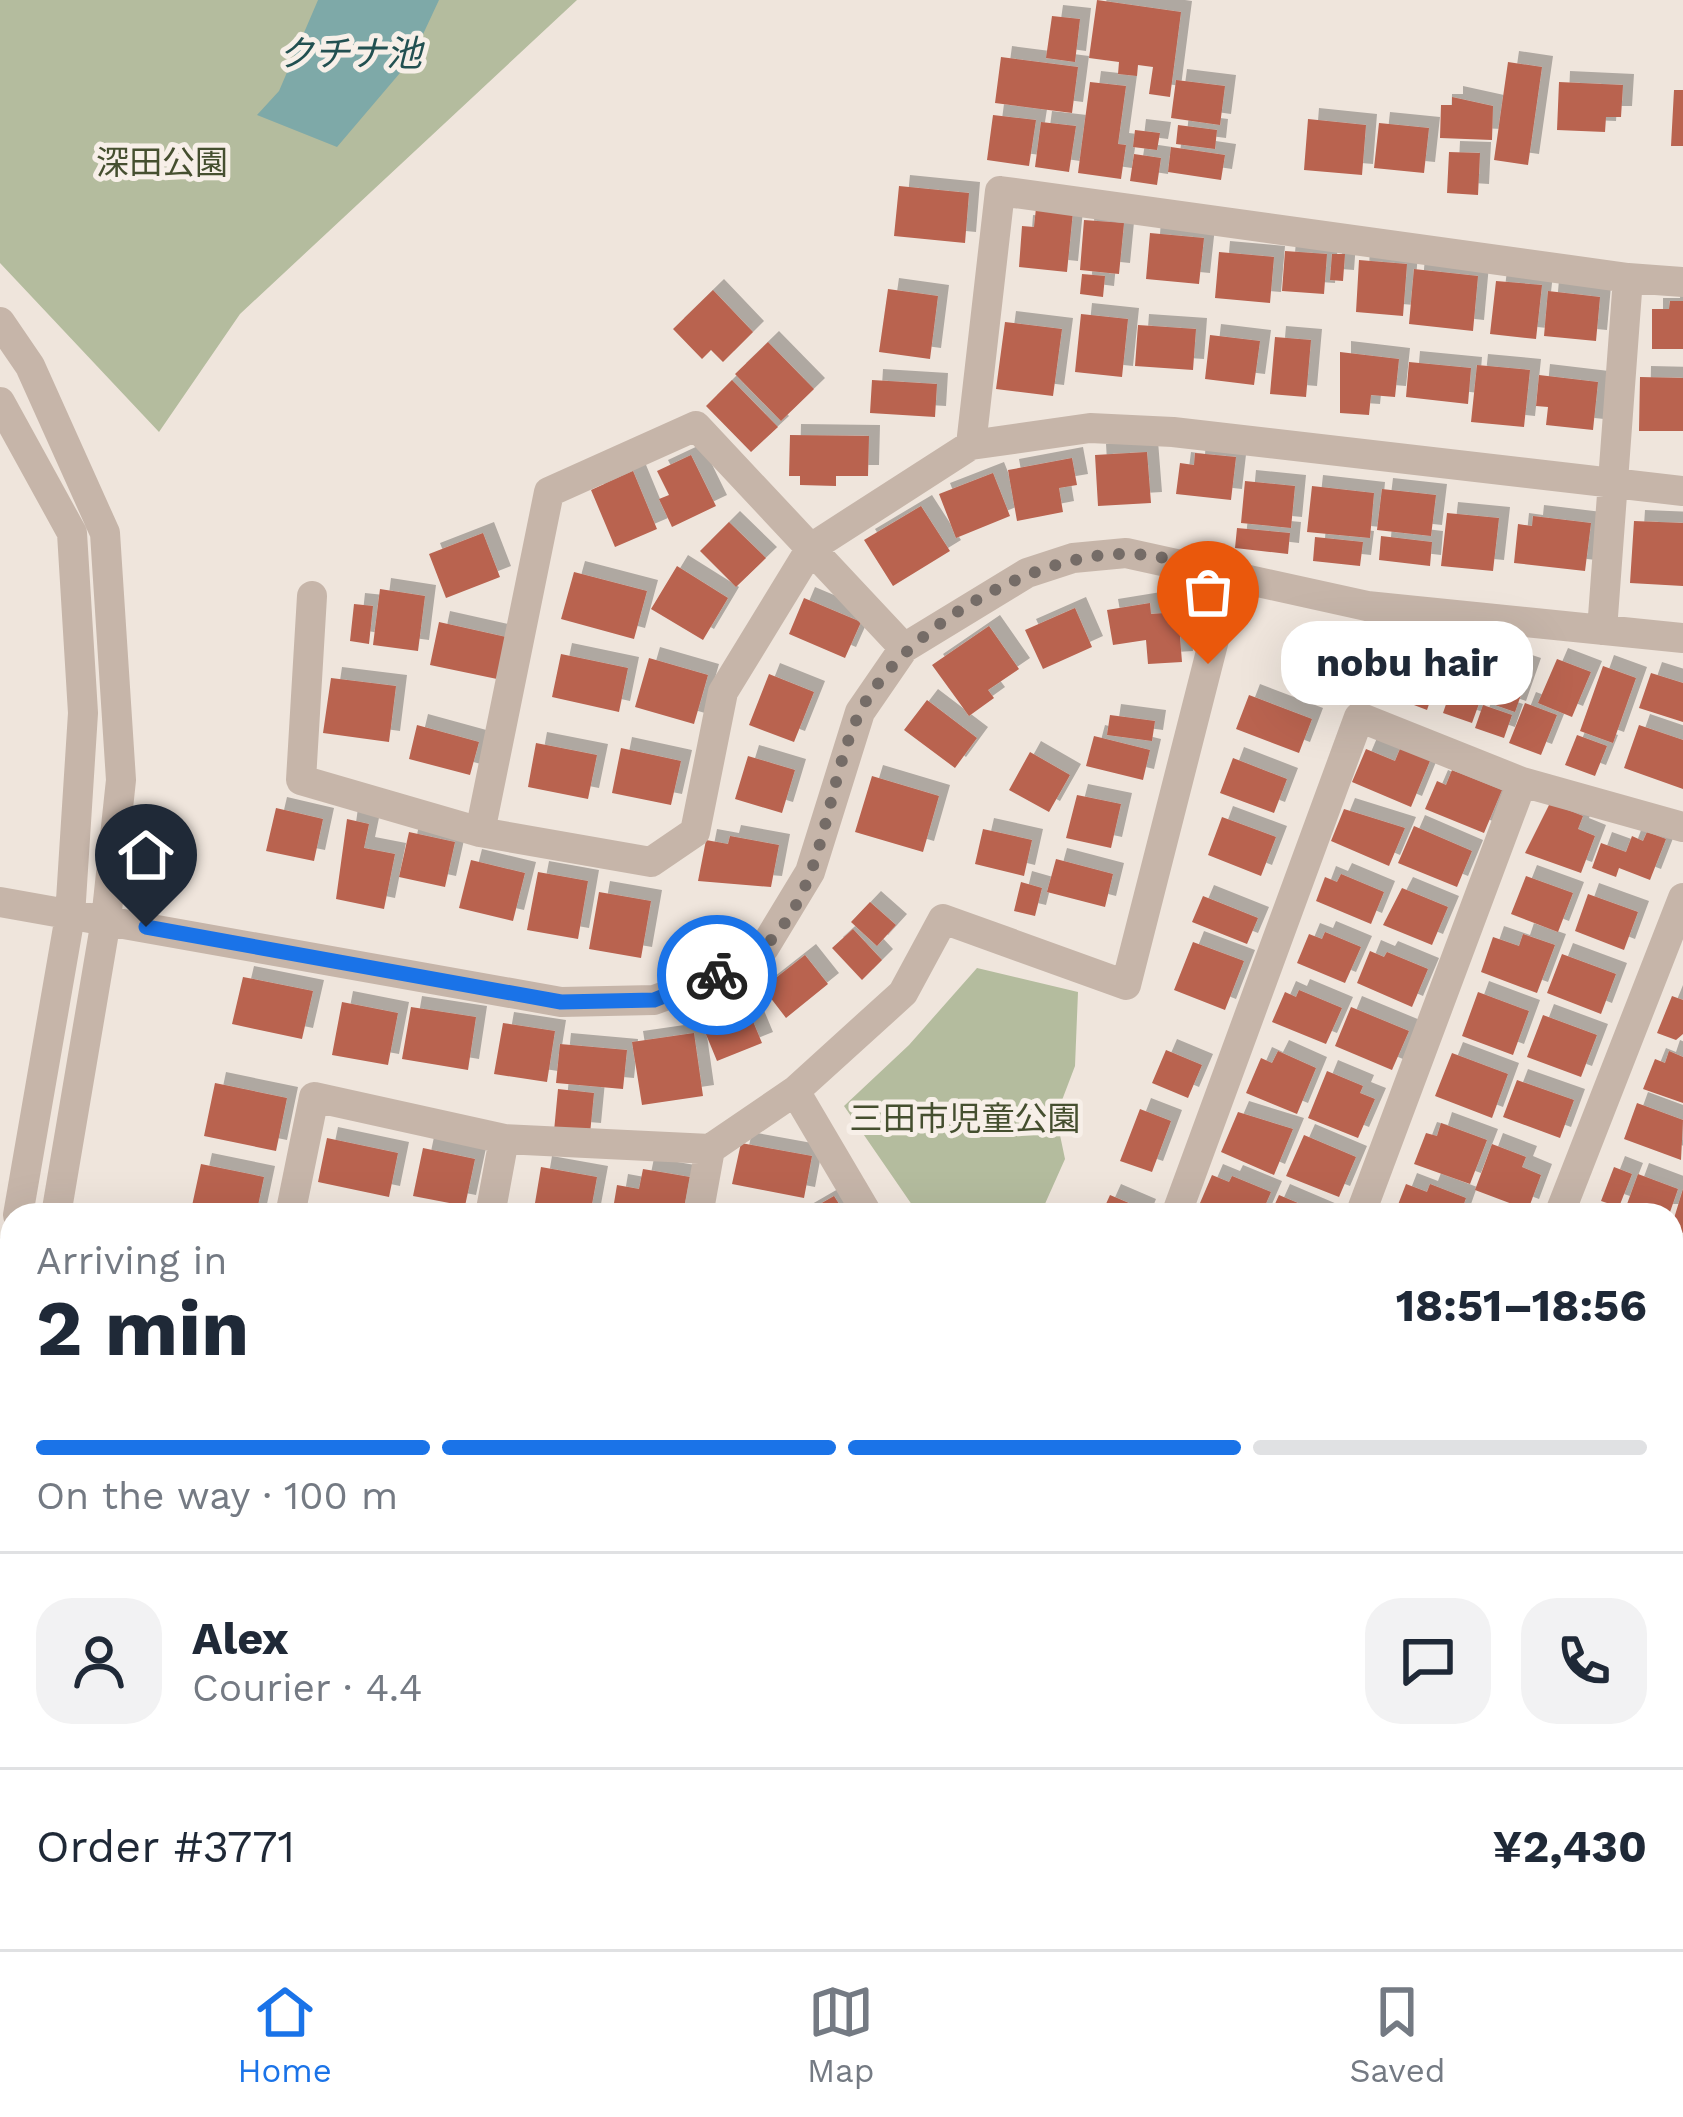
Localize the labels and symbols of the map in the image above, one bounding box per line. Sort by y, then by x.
water label: クチナ池 [278,33,425,75]
park label: 深田公園 [96,143,228,182]
pin [1157,541,1259,664]
callout: nobu hair [1280,622,1532,706]
pin [95,804,197,927]
courier [657,915,777,1035]
park label: 三田市児童公園 [850,1099,1081,1138]

